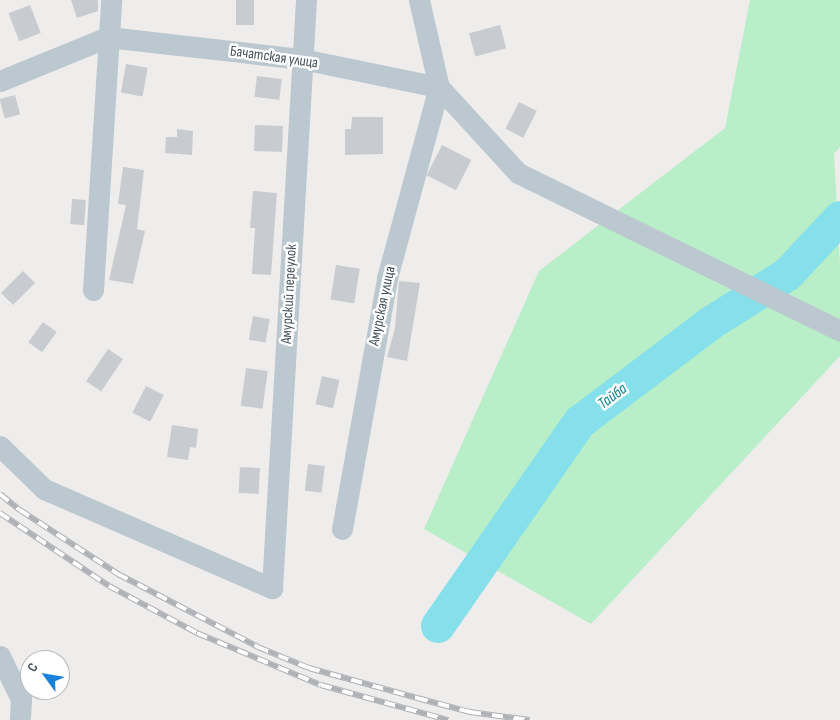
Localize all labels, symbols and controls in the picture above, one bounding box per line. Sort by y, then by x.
street label: Бачатская улица [229,42,319,72]
street label: Амурский переулок [277,244,301,344]
street label: Амурская улица [365,265,399,347]
water label: Тайба [595,380,631,414]
north arrow [20,650,70,700]
text: С [24,660,42,675]

